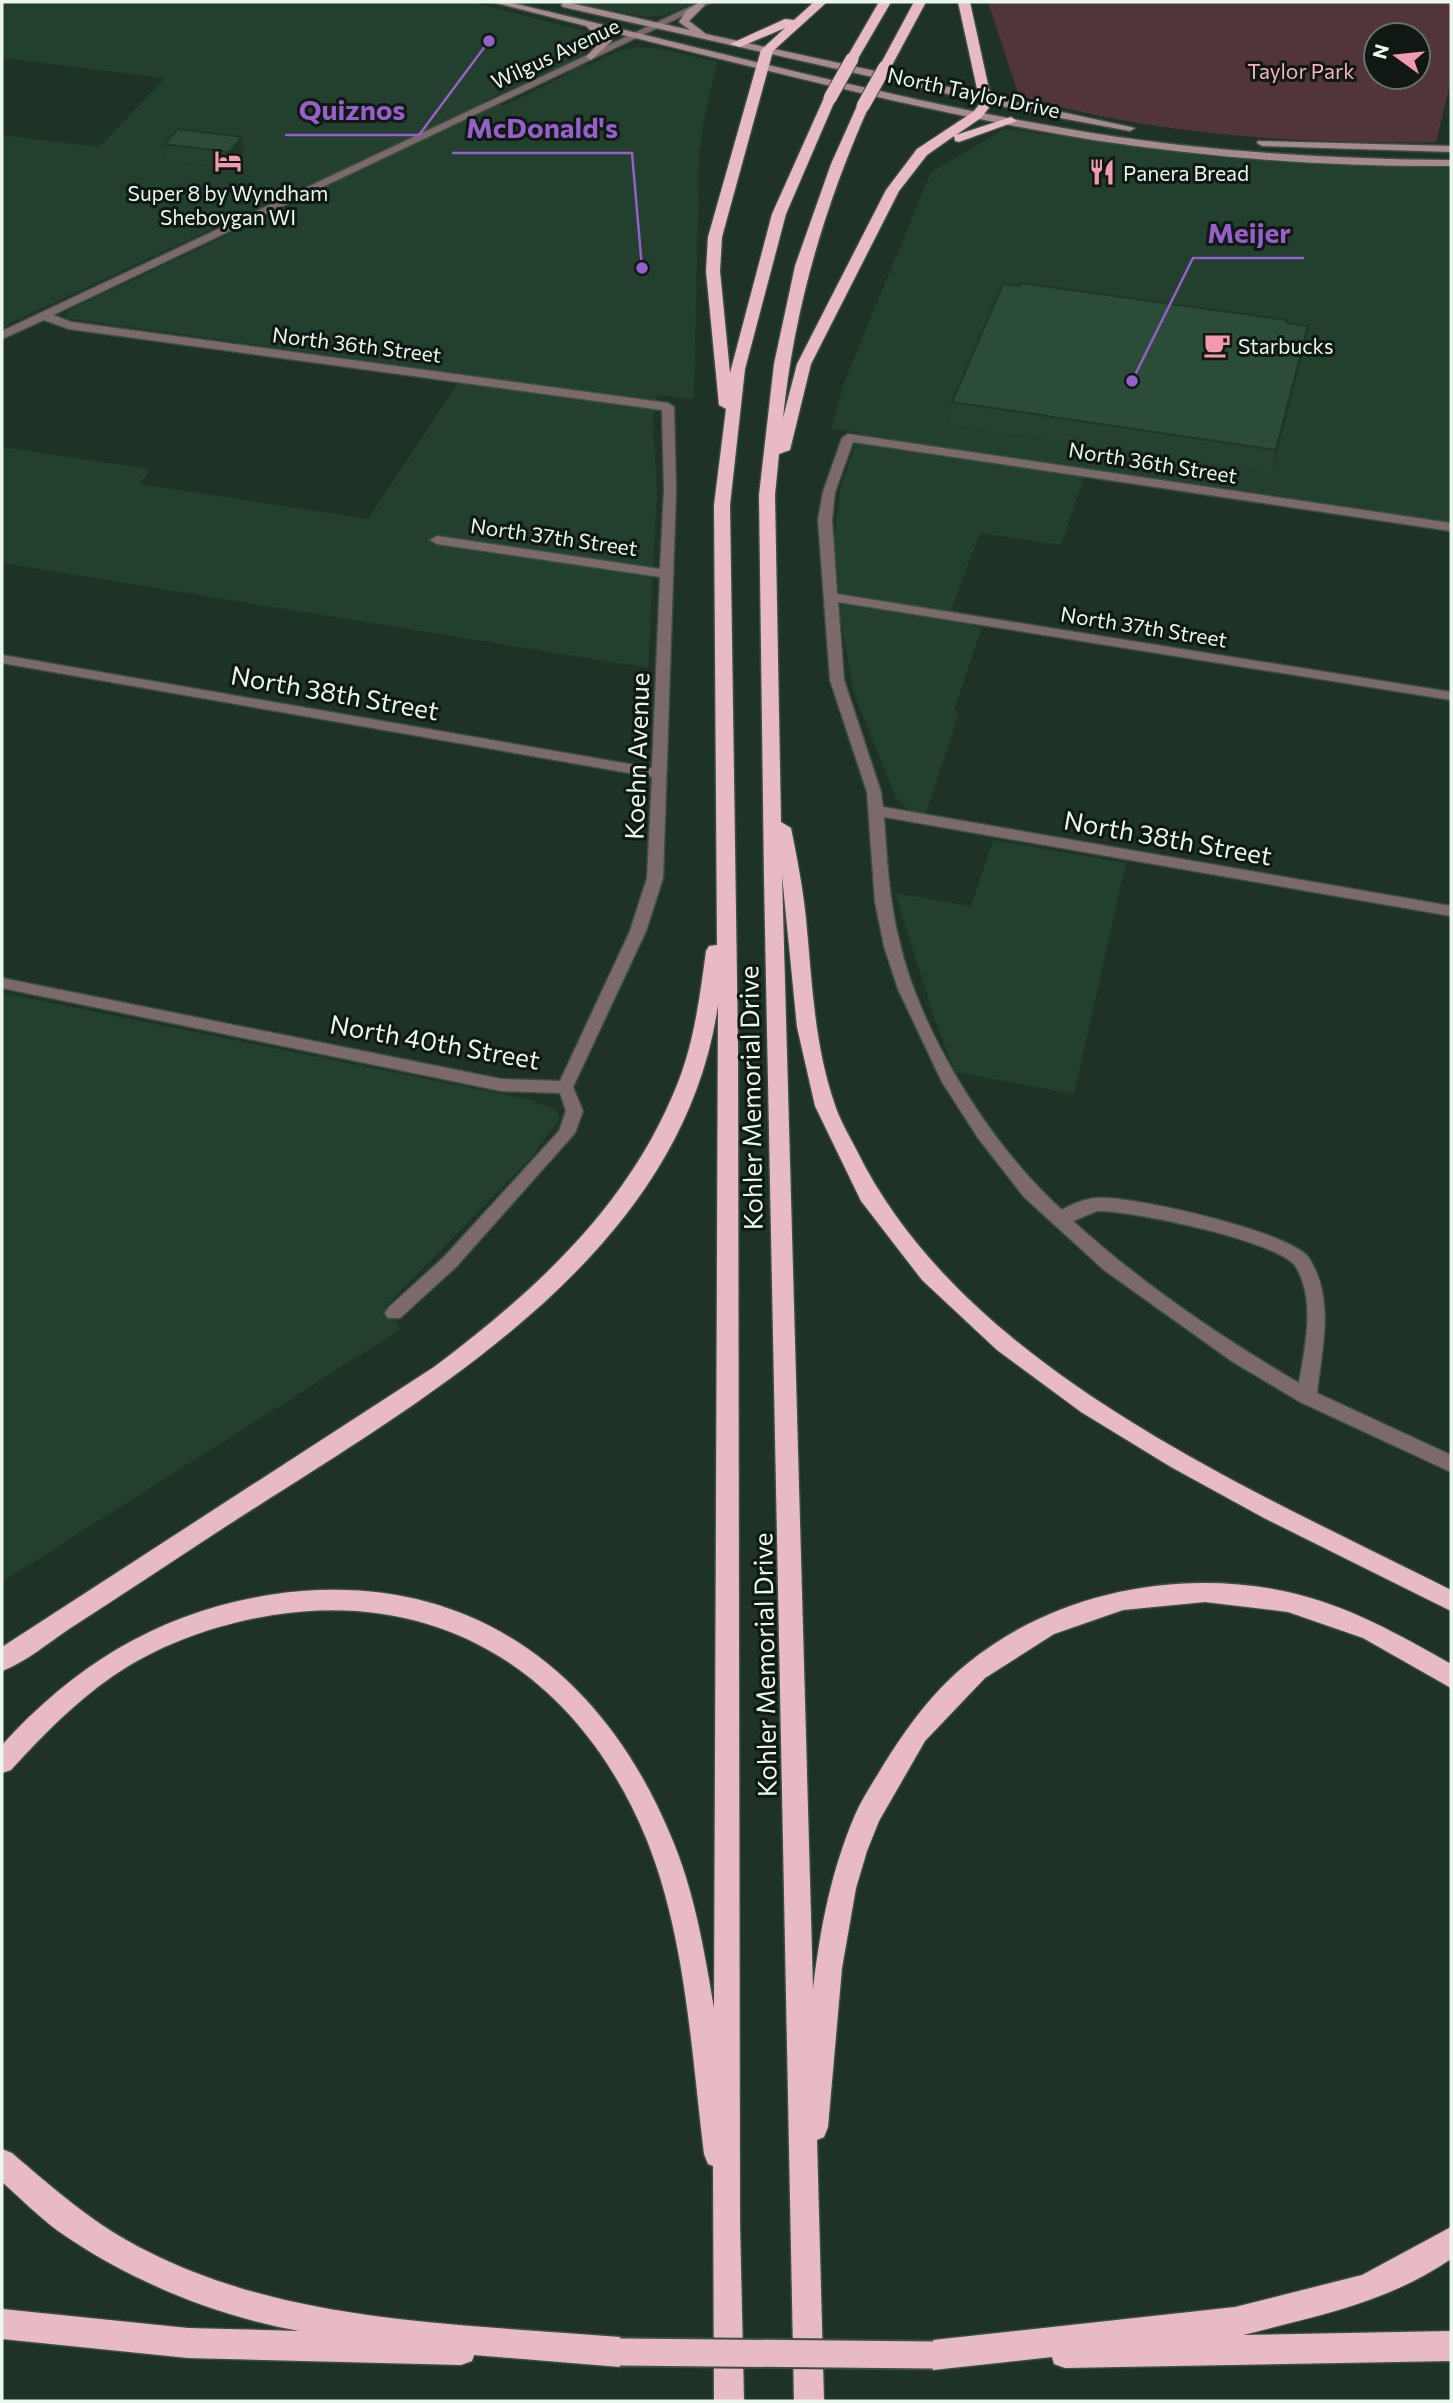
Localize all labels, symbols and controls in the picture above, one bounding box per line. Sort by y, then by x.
street label: Wilgus Avenue [487,12,623,94]
north arrow [1362,21,1432,91]
text: N [1367,42,1393,61]
park label: Taylor Park [1247,58,1355,83]
street label: North Taylor Drive [885,62,1063,122]
callout: Quiznos [285,86,419,135]
text: Quiznos [299,92,405,126]
callout: McDonald's [452,104,632,153]
text: McDonald's [466,110,618,144]
hotel icon: Super 8 by Wyndham Sheboygan WI [213,146,243,176]
restaurant icon: Panera Bread [1087,157,1117,187]
place label: Panera Bread [1123,160,1249,185]
place label: Super 8 by Wyndham Sheboygan WI [128,180,328,229]
callout: Meijer [1193,209,1304,258]
text: Meijer [1207,215,1291,249]
street label: North 36th Street [271,321,443,367]
cafe icon: Starbucks [1202,330,1232,360]
place label: Starbucks [1238,333,1334,358]
street label: North 36th Street [1067,436,1239,488]
street label: North 37th Street [469,512,639,560]
street label: North 37th Street [1059,600,1229,652]
street label: North 38th Street [229,658,441,726]
street label: Koehn Avenue [618,672,654,840]
street label: North 38th Street [1062,803,1274,871]
street label: Kohler Memorial Drive [732,966,768,1230]
street label: North 40th Street [328,1007,542,1075]
street label: Kohler Memorial Drive [746,1533,782,1797]

